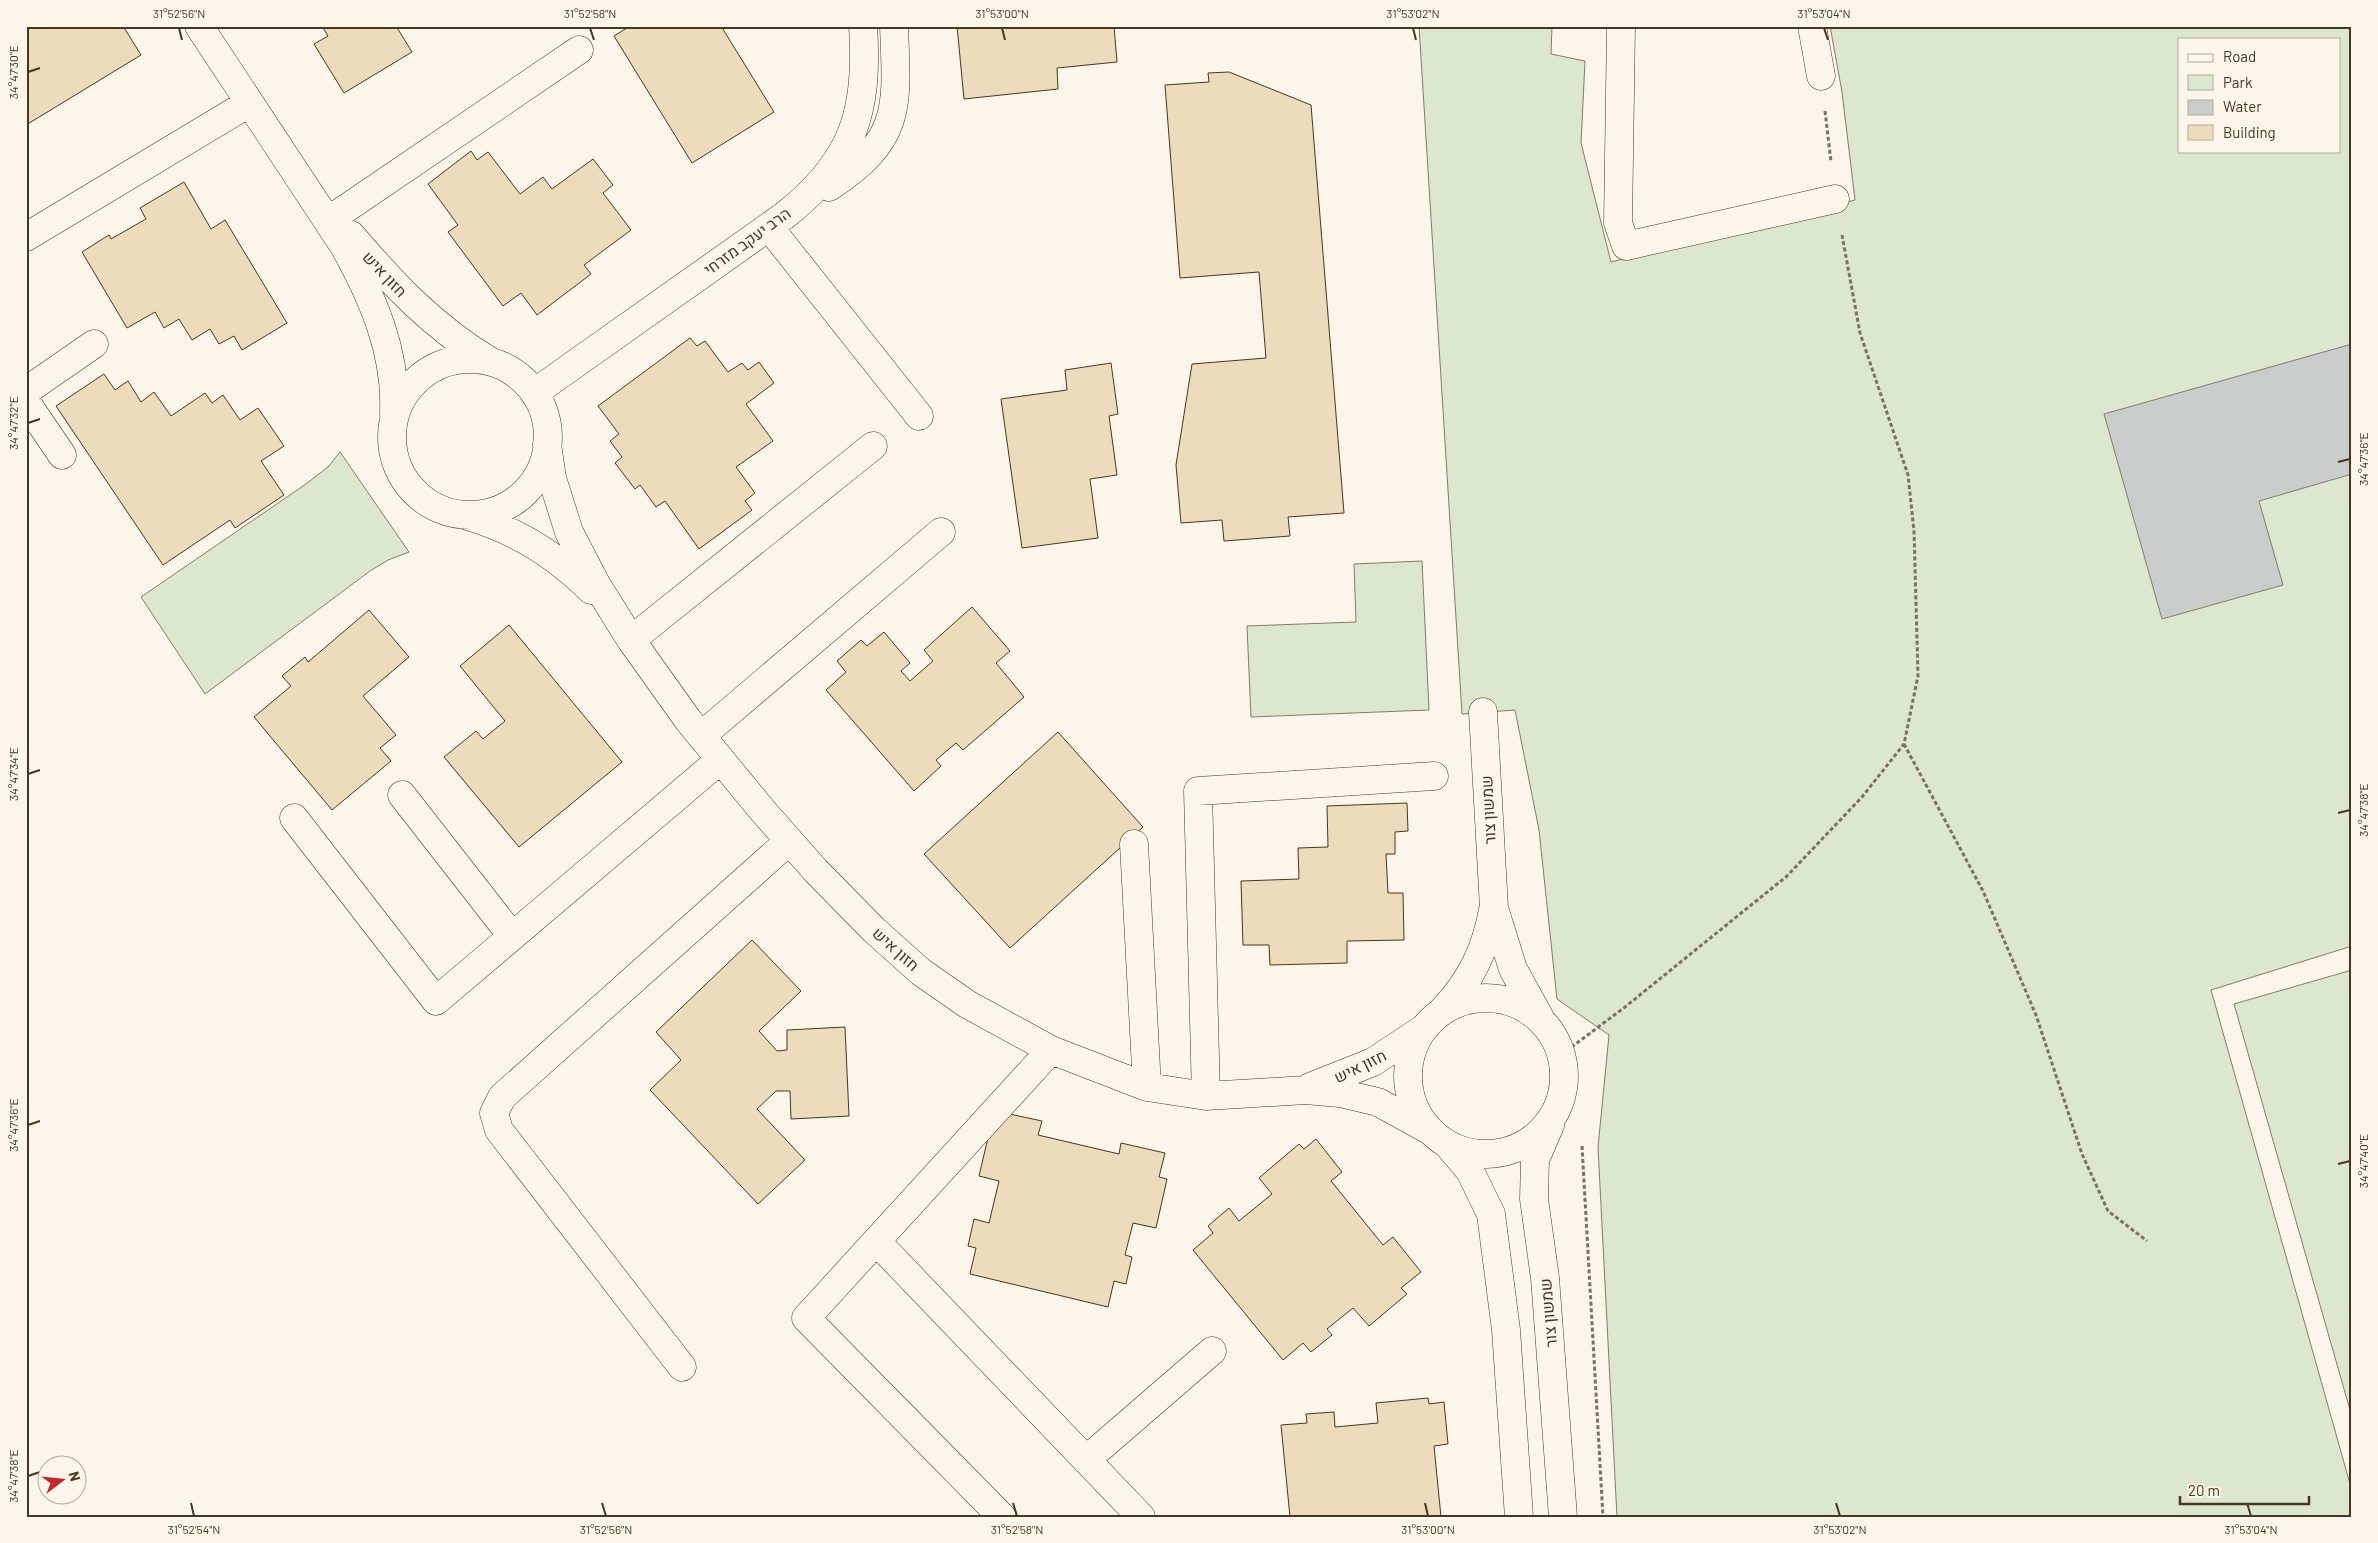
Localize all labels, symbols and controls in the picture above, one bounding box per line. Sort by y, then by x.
text: 31°52'56"N [153,6,205,20]
text: 31°52'58"N [564,6,616,20]
text: 31°53'00"N [975,6,1029,20]
text: 31°53'02"N [1386,6,1440,20]
text: 31°53'04"N [1797,6,1851,20]
legend [2178,38,2340,152]
text: 34°47'30"E [6,45,20,99]
text: Road [2223,47,2256,65]
text: Park [2223,73,2253,91]
text: Water [2223,97,2262,115]
text: Building [2223,123,2276,141]
street label: הרב יעקב מזרחי [700,203,794,278]
street label: חזון איש [359,247,411,301]
text: 34°47'32"E [6,396,20,450]
text: 34°47'36"E [2356,432,2370,486]
text: 34°47'34"E [6,747,20,801]
street label: שמשון צור [1476,775,1499,845]
text: 34°47'38"E [2356,783,2370,837]
street label: חזון איש [869,923,923,974]
street label: חזון איש [1331,1045,1389,1086]
text: 34°47'36"E [6,1098,20,1152]
text: 34°47'40"E [2356,1134,2370,1188]
street label: שמשון צור [1535,1278,1560,1348]
text: 34°47'38"E [6,1449,20,1503]
north arrow [38,1456,88,1506]
text: N [66,1469,84,1483]
scale bar [2180,1473,2309,1505]
text: 20 m [2188,1481,2220,1499]
text: 31°52'54"N [168,1522,220,1536]
text: 31°52'56"N [580,1522,632,1536]
text: 31°52'58"N [991,1522,1043,1536]
text: 31°53'00"N [1401,1522,1455,1536]
text: 31°53'02"N [1813,1522,1867,1536]
text: 31°53'04"N [2224,1522,2278,1536]

